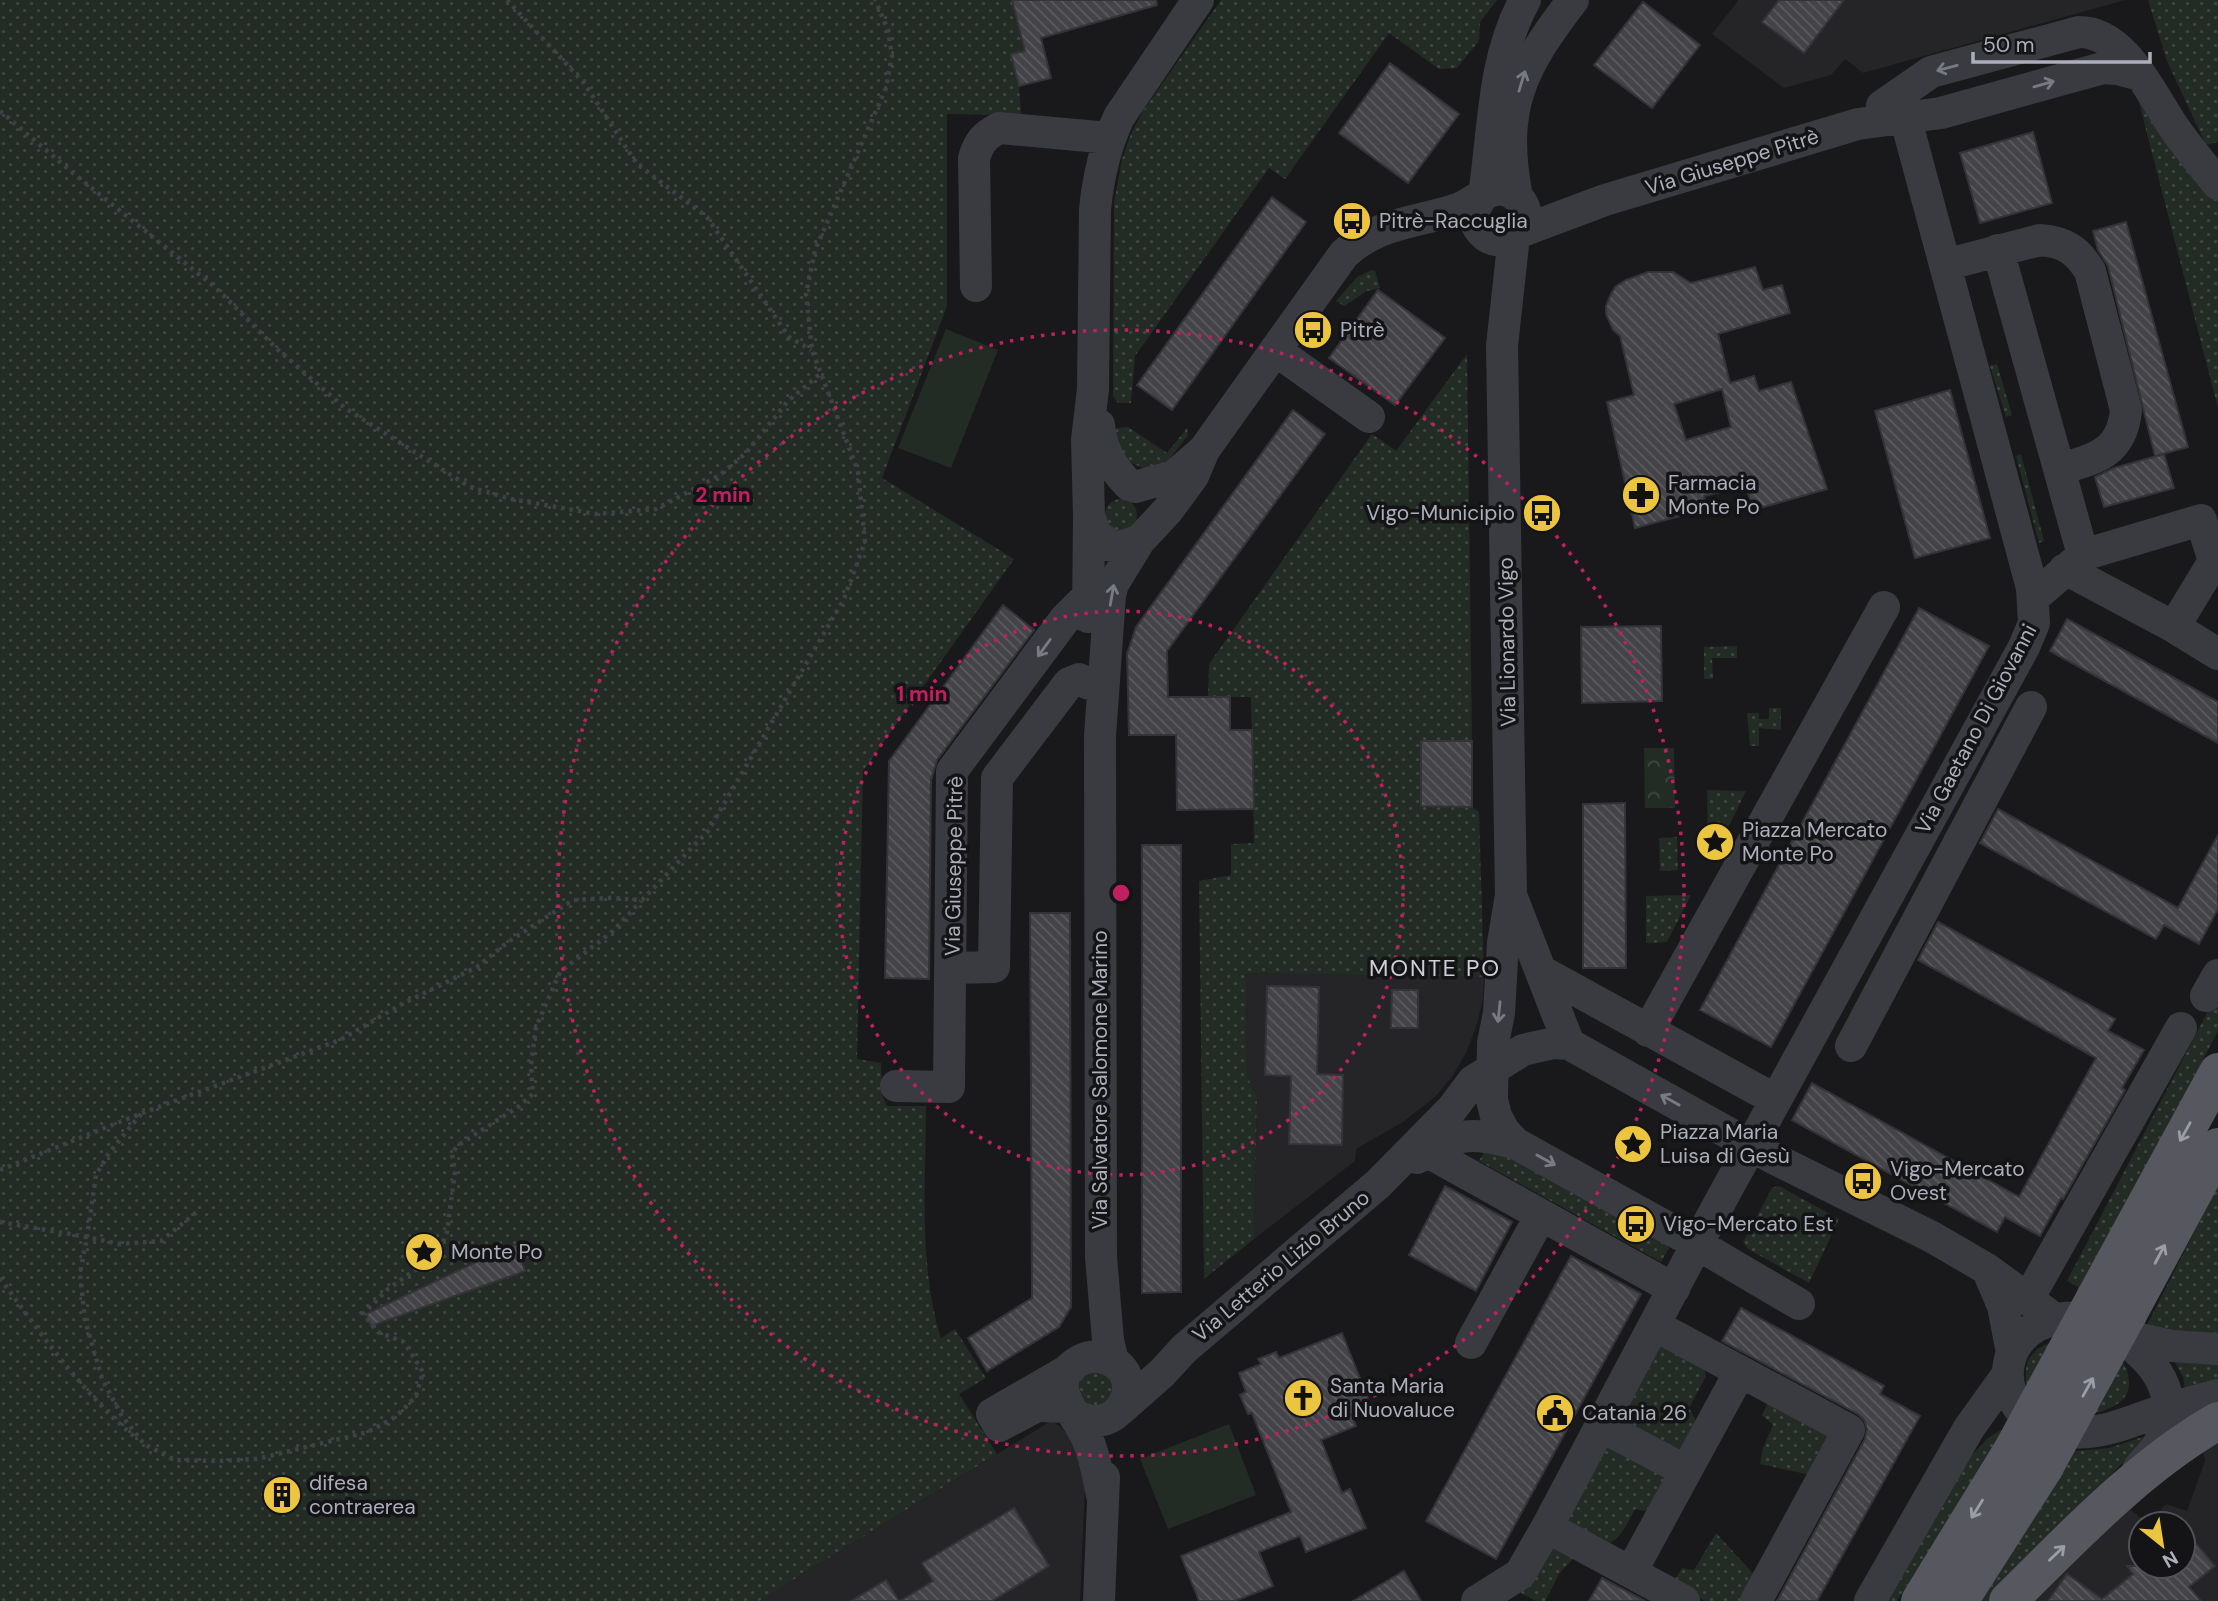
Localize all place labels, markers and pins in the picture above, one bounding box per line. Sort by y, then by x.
bus stop icon: Pitrè-Raccuglia [1331,200,1373,242]
place label: Pitrè-Raccuglia [1379,207,1528,235]
bus stop icon: Pitrè [1292,309,1334,351]
place label: Pitrè [1340,316,1385,344]
place label: Farmacia Monte Po [1668,469,1760,521]
pharmacy icon: Farmacia Monte Po [1620,474,1662,516]
bus stop icon: Vigo-Municipio [1521,492,1563,534]
place label: Vigo-Municipio [1366,499,1515,527]
place label: Piazza Mercato Monte Po [1742,816,1887,868]
place icon: Piazza Mercato Monte Po [1694,821,1736,863]
centre of rings [1109,881,1133,905]
place label: Piazza Maria Luisa di Gesù [1660,1118,1790,1170]
place icon: Piazza Maria Luisa di Gesù [1612,1123,1654,1165]
place label: Vigo-Mercato Ovest [1890,1155,2025,1207]
bus stop icon: Vigo-Mercato Ovest [1842,1160,1884,1202]
bus stop icon: Vigo-Mercato Est [1615,1203,1657,1245]
place label: Vigo-Mercato Est [1663,1210,1833,1238]
place icon: Monte Po [403,1231,445,1273]
place label: Monte Po [451,1238,543,1266]
place label: Santa Maria di Nuovaluce [1330,1372,1455,1424]
church icon: Santa Maria di Nuovaluce [1282,1377,1324,1419]
public building icon: Catania 26 [1534,1392,1576,1434]
place label: Catania 26 [1582,1399,1687,1427]
place label: difesa contraerea [309,1469,416,1521]
building icon: difesa contraerea [261,1474,303,1516]

